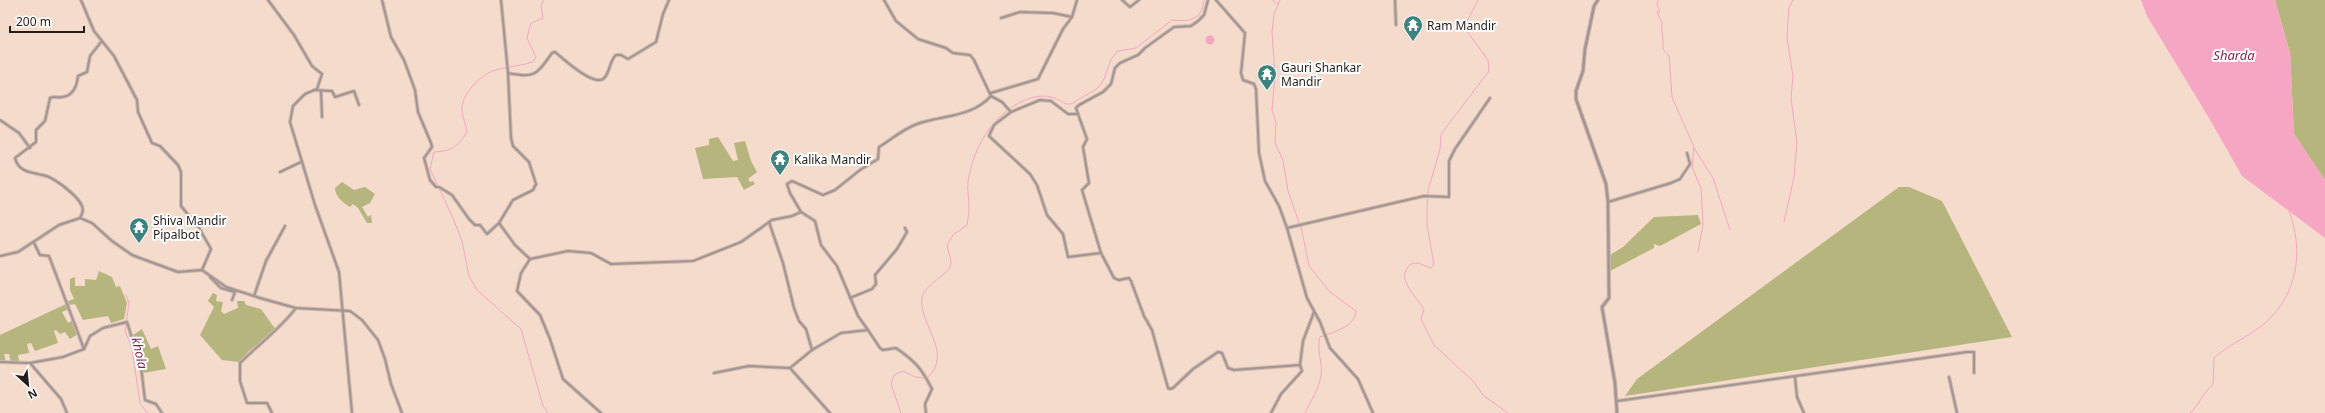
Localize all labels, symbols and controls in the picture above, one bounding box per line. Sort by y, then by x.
scale bar [10,8,84,34]
text: 200 m [16,13,51,30]
temple icon: Ram Mandir [1402,14,1424,42]
place label: Ram Mandir [1427,17,1496,34]
water label: Sharda [2213,46,2255,64]
place label: Gauri Shankar Mandir [1281,59,1361,90]
temple icon: Gauri Shankar Mandir [1256,63,1278,91]
temple icon: Kalika Mandir [769,148,791,176]
place label: Kalika Mandir [794,151,871,168]
place label: Shiva Mandir Pipalbot [153,212,227,243]
temple icon: Shiva Mandir Pipalbot [128,216,150,244]
water label: khola [128,335,153,371]
north arrow [8,365,48,405]
text: N [25,386,40,403]

